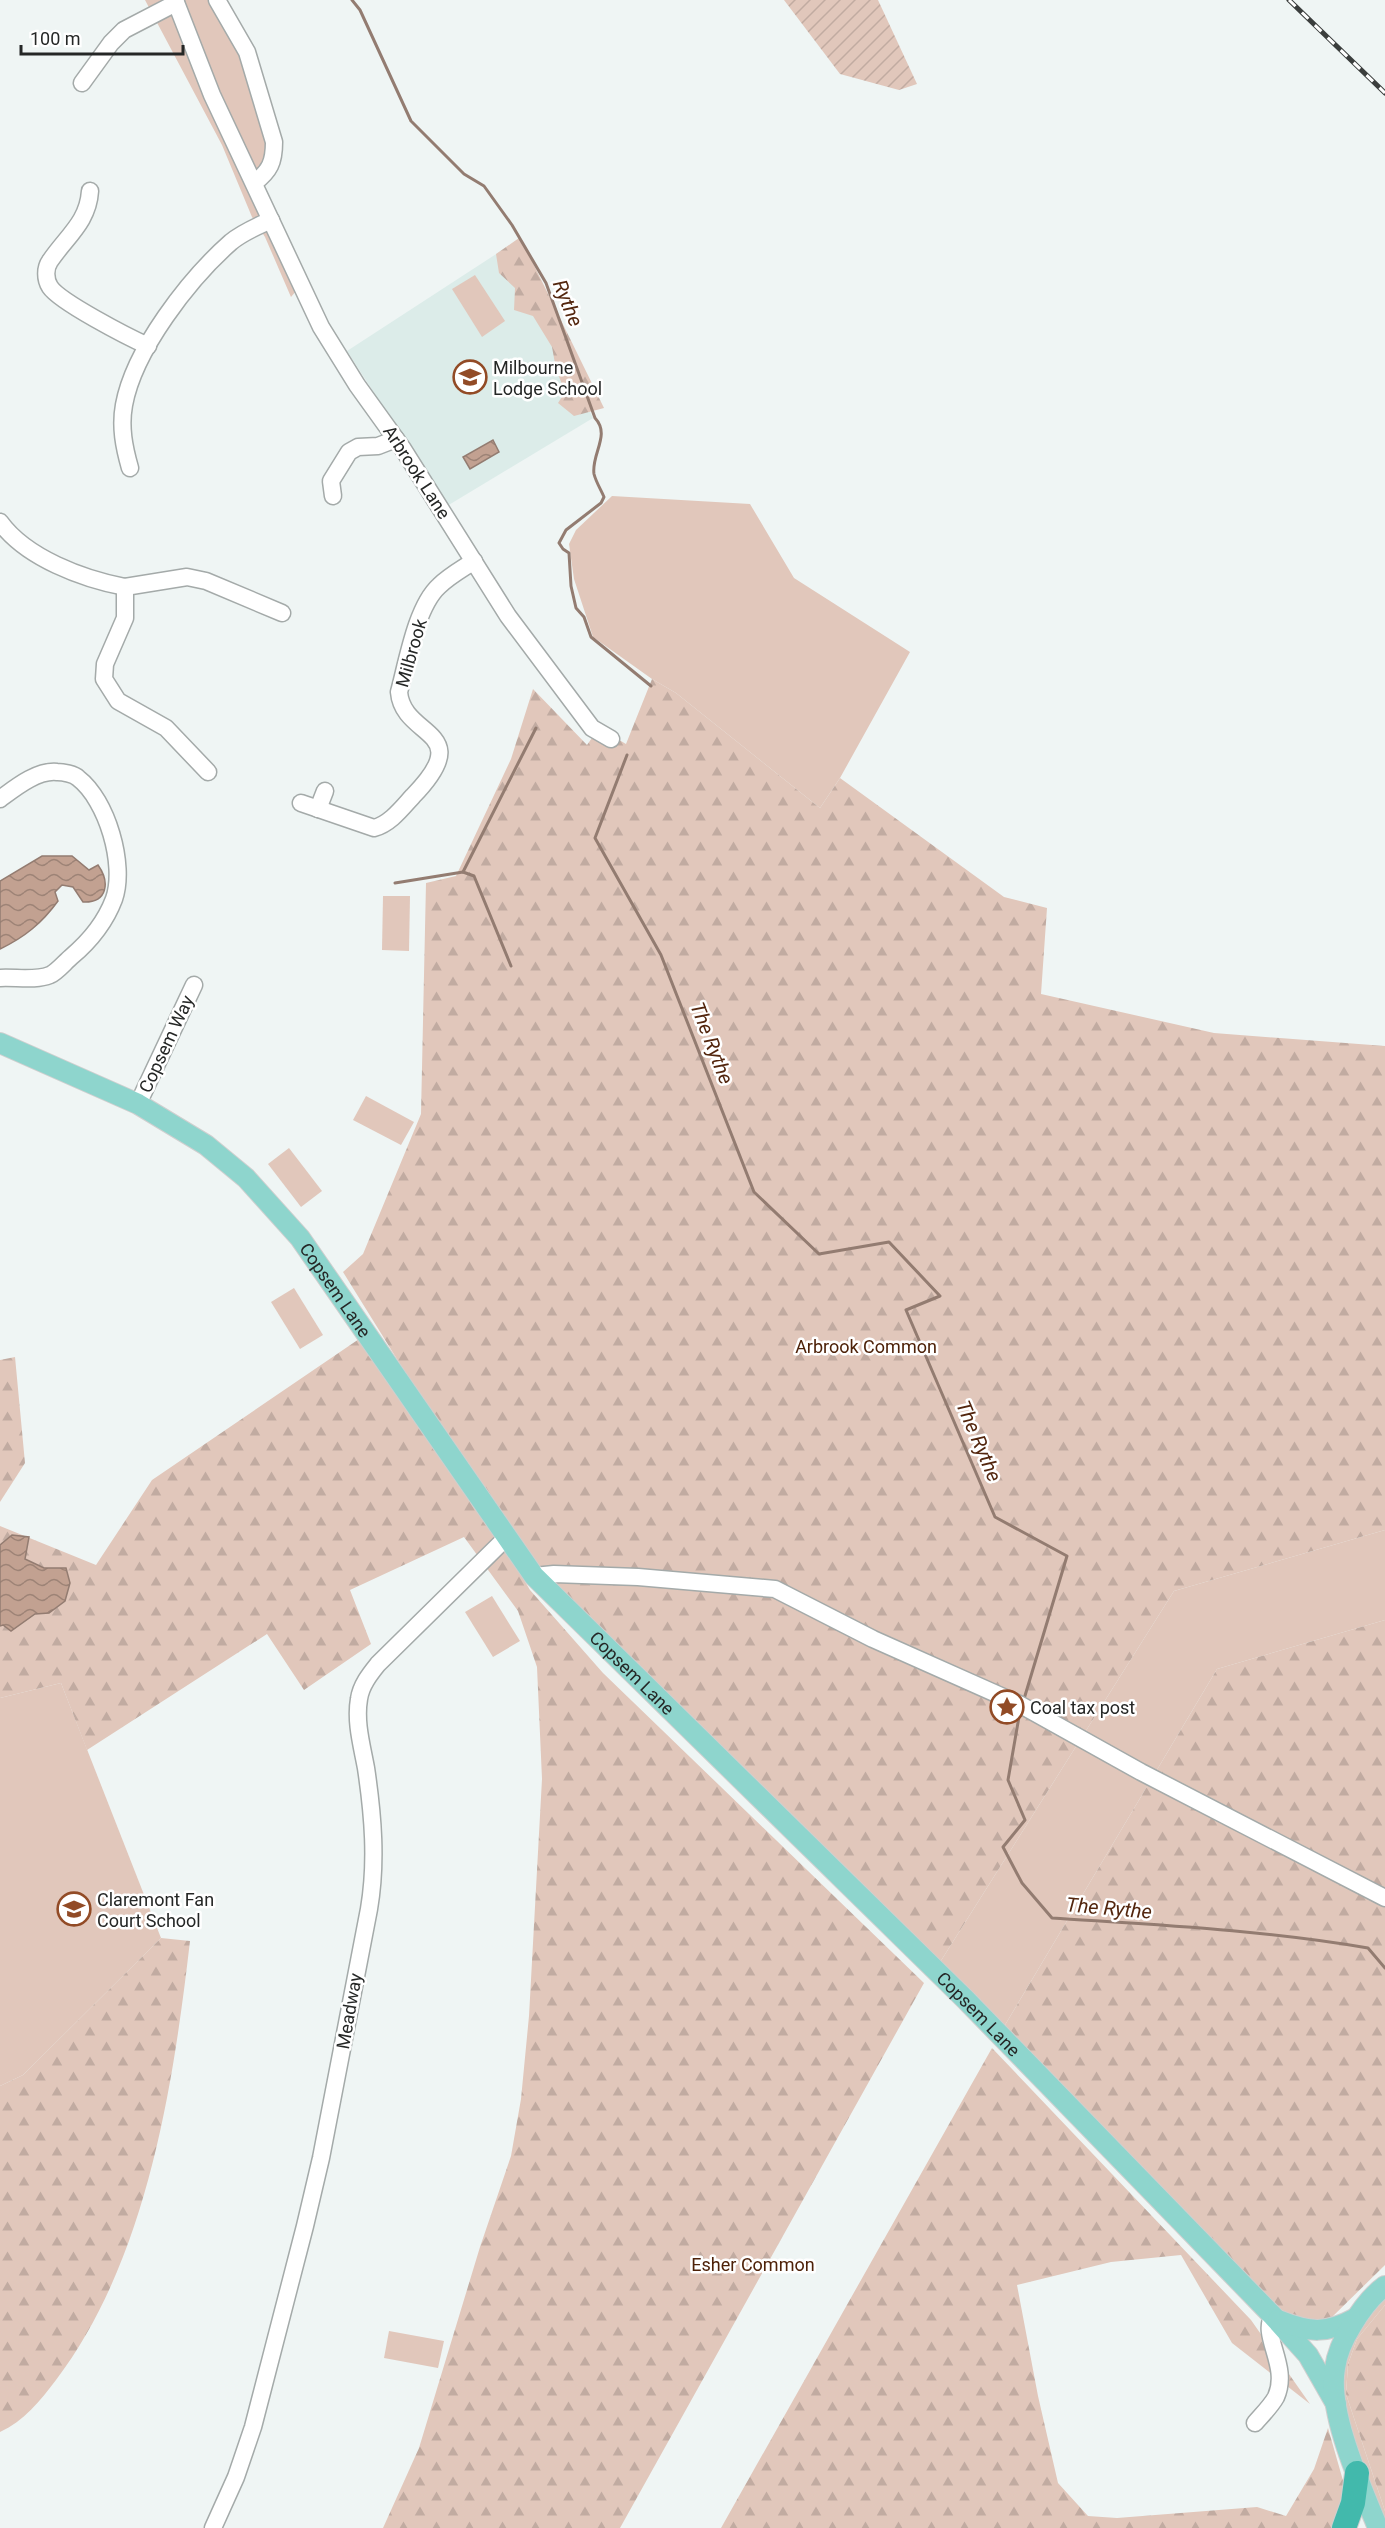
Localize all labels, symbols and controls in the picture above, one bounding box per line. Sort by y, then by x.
scale bar [21,18,183,56]
text: 100 m [30,28,81,49]
water label: Rythe [548,276,588,330]
place label: Milbourne Lodge School [493,357,602,399]
school or university icon: Milbourne Lodge School [452,359,488,395]
street label: Arbrook Lane [379,421,455,523]
street label: Milbrook [391,616,431,690]
street label: Copsem Way [134,992,198,1096]
water label: The Rythe [685,999,739,1087]
street label: Copsem Lane [296,1239,376,1341]
park label: Arbrook Common [795,1336,937,1357]
water label: The Rythe [951,1397,1007,1485]
street label: Copsem Lane [586,1627,679,1719]
place icon: Coal tax post [989,1689,1025,1725]
place label: Coal tax post [1030,1697,1135,1718]
place label: Claremont Fan Court School [97,1889,214,1931]
school or university icon: Claremont Fan Court School [56,1891,92,1927]
water label: The Rythe [1065,1892,1153,1924]
street label: Copsem Lane [933,1967,1025,2060]
street label: Meadway [332,1971,366,2051]
park label: Esher Common [691,2254,815,2275]

